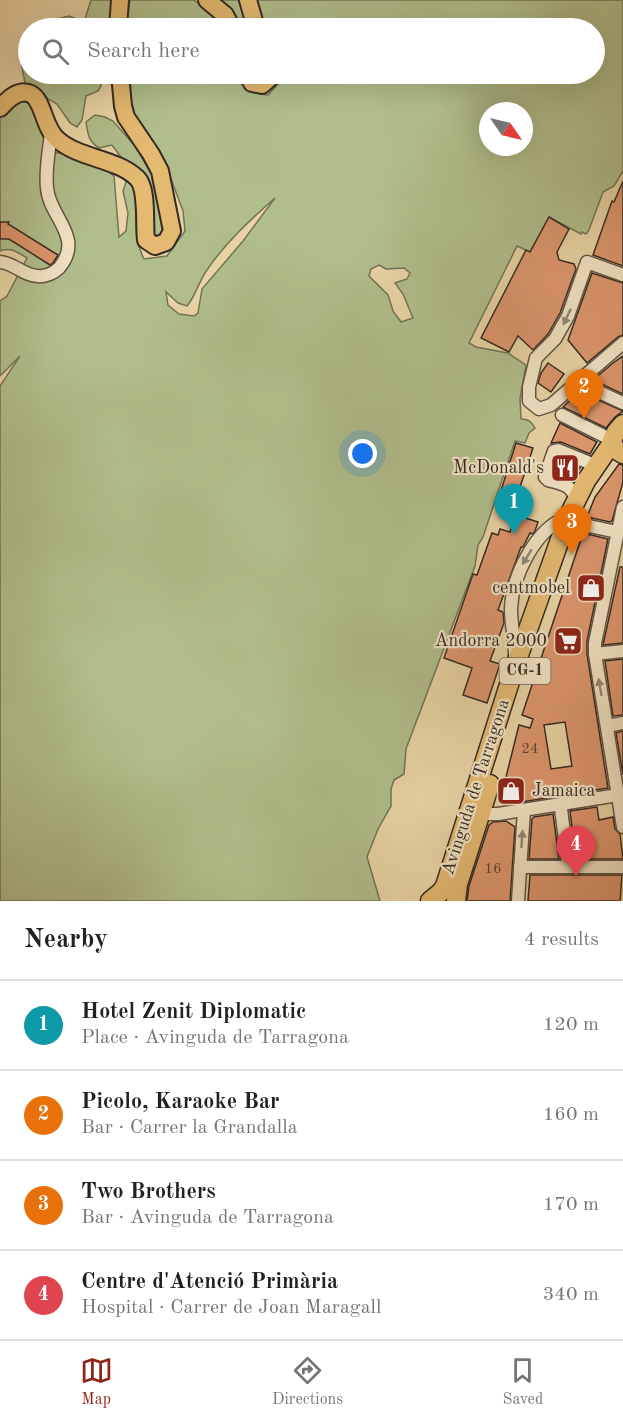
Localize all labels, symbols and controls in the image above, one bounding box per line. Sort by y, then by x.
search box [18,18,605,84]
icon: search [39,35,72,68]
text: Search here [87,40,200,62]
north arrow [479,102,533,156]
one-way arrow [563,308,572,325]
pin: 2 [564,370,604,419]
your location [348,439,377,468]
restaurant icon: McDonald's [549,452,581,484]
place label: McDonald's [453,459,544,477]
pin: 1 [494,484,534,534]
pin: 3 [552,504,592,554]
one-way arrow [521,549,532,565]
shop icon: centmobel [575,572,607,604]
place label: centmobel [492,579,570,597]
supermarket icon: Andorra 2000 [552,625,584,657]
place label: Andorra 2000 [435,632,547,650]
road number: CG-1 [500,658,550,684]
one-way arrow [596,677,605,696]
street label: Avinguda de Tarragona [439,697,513,877]
house number: 24 [521,742,539,757]
shop icon: Jamaica [495,775,527,807]
place label: Jamaica [532,782,596,800]
pin: 4 [556,826,596,876]
one-way arrow [518,829,527,848]
house number: 16 [484,862,502,877]
text: Nearby [24,927,108,953]
text: 4 results [524,930,599,950]
text: Hotel Zenit Diplomatic [81,1001,306,1023]
text: 1 [38,1015,49,1035]
text: 120 m [543,1015,599,1035]
text: Place · Avinguda de Tarragona [81,1028,349,1048]
text: Picolo, Karaoke Bar [81,1091,280,1113]
text: 2 [38,1105,49,1125]
text: 160 m [543,1105,599,1125]
text: Bar · Carrer la Grandalla [81,1118,298,1138]
text: Two Brothers [81,1181,216,1203]
text: 3 [38,1195,49,1215]
text: 170 m [543,1195,599,1215]
text: Bar · Avinguda de Tarragona [81,1208,334,1228]
text: Centre d'Atenció Primària [81,1271,338,1293]
text: 4 [38,1285,49,1305]
text: 340 m [543,1285,599,1305]
text: Hospital · Carrer de Joan Maragall [81,1298,381,1318]
tab: Map [80,1354,113,1410]
tab: Directions [272,1354,343,1410]
tab: Saved [503,1354,543,1410]

